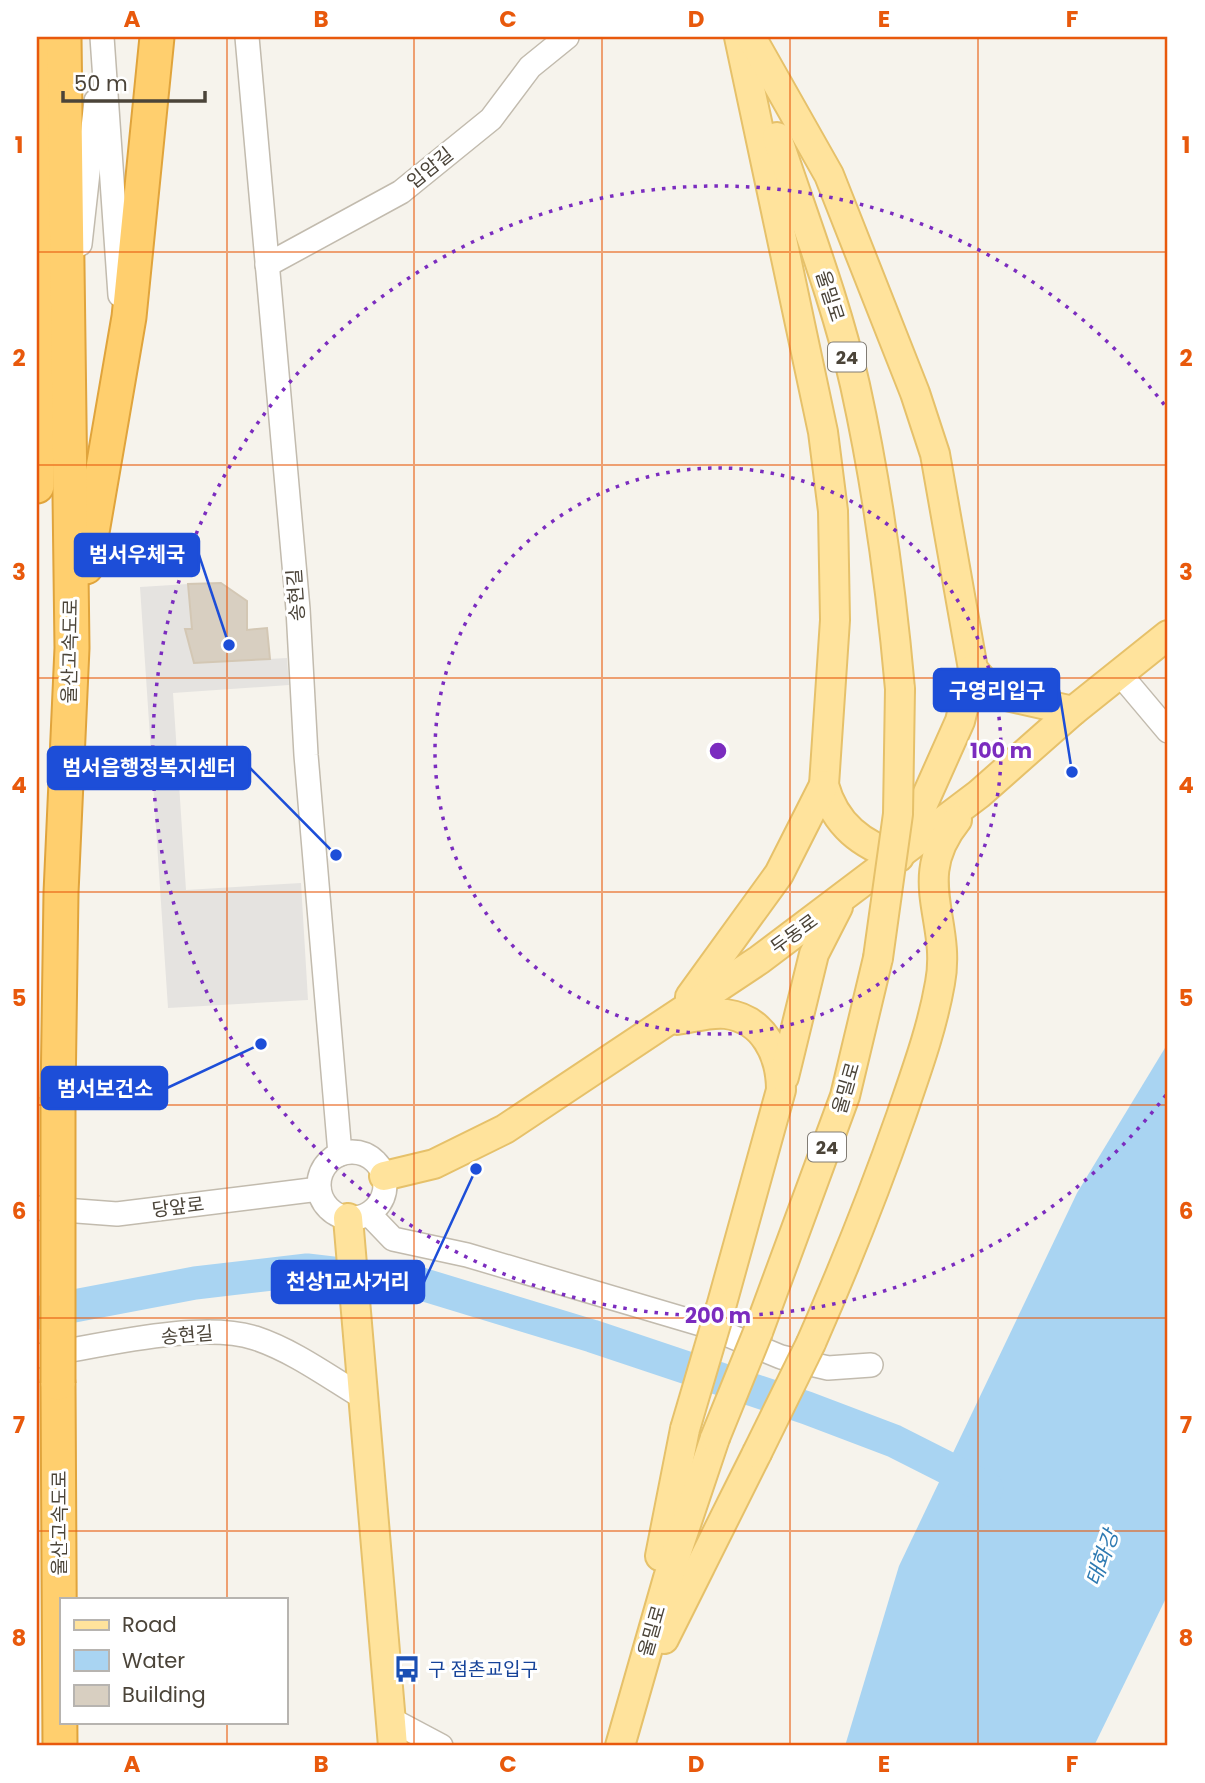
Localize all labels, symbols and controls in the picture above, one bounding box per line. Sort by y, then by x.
text: A [124,3,141,35]
text: B [313,3,329,35]
text: C [499,3,517,35]
text: D [688,3,704,35]
text: E [878,3,890,35]
text: F [1066,3,1078,35]
scale bar [63,60,205,104]
text: 50 m [74,69,128,98]
text: 1 [15,129,23,161]
text: 1 [1182,129,1190,161]
street label: 입암길 [401,141,459,195]
street label: 울밀로 [809,267,851,325]
text: 2 [12,342,26,374]
road number: 24 [828,342,866,372]
text: 2 [1179,342,1193,374]
callout: 범서우체국 [75,534,199,576]
text: 범서우체국 [89,540,185,569]
text: 3 [12,556,26,588]
text: 3 [1179,556,1193,588]
street label: 송현길 [281,568,311,622]
street label: 울산고속도로 [56,598,84,704]
callout: 구영리입구 [934,669,1059,711]
text: 구영리입구 [949,676,1045,705]
text: 100 m [970,736,1032,765]
centre of rings [706,739,730,763]
callout: 범서읍행정복지센터 [48,747,250,789]
text: 범서읍행정복지센터 [62,753,236,782]
text: 4 [11,769,27,801]
text: 4 [1178,769,1194,801]
street label: 두동로 [765,908,823,960]
text: 5 [12,982,26,1014]
text: 5 [1179,982,1193,1014]
street label: 울밀로 [826,1059,866,1117]
callout: 범서보건소 [42,1067,167,1109]
text: 범서보건소 [57,1074,153,1103]
road number: 24 [808,1132,846,1162]
street label: 당앞로 [150,1190,206,1224]
text: 6 [12,1195,26,1227]
text: 6 [1179,1195,1193,1227]
callout: 천상1교사거리 [272,1261,424,1303]
text: 천상1교사거리 [286,1267,410,1296]
text: 200 m [685,1301,751,1330]
street label: 송현길 [160,1319,214,1351]
text: 7 [13,1409,25,1441]
text: 7 [1180,1409,1192,1441]
street label: 울산고속도로 [46,1471,73,1575]
water label: 태화강 [1078,1523,1126,1590]
legend [60,1598,287,1724]
street label: 울밀로 [632,1602,672,1660]
text: Road [122,1610,177,1639]
text: 8 [12,1622,26,1654]
text: 8 [1179,1622,1193,1654]
text: Water [122,1646,185,1675]
bus stop icon: 구 점촌교입구 [392,1654,422,1684]
place label: 구 점촌교입구 [428,1656,538,1683]
text: Building [122,1680,206,1709]
text: A [124,1748,141,1780]
text: B [313,1748,329,1780]
text: C [499,1748,517,1780]
text: D [688,1748,704,1780]
text: E [878,1748,890,1780]
text: F [1066,1748,1078,1780]

